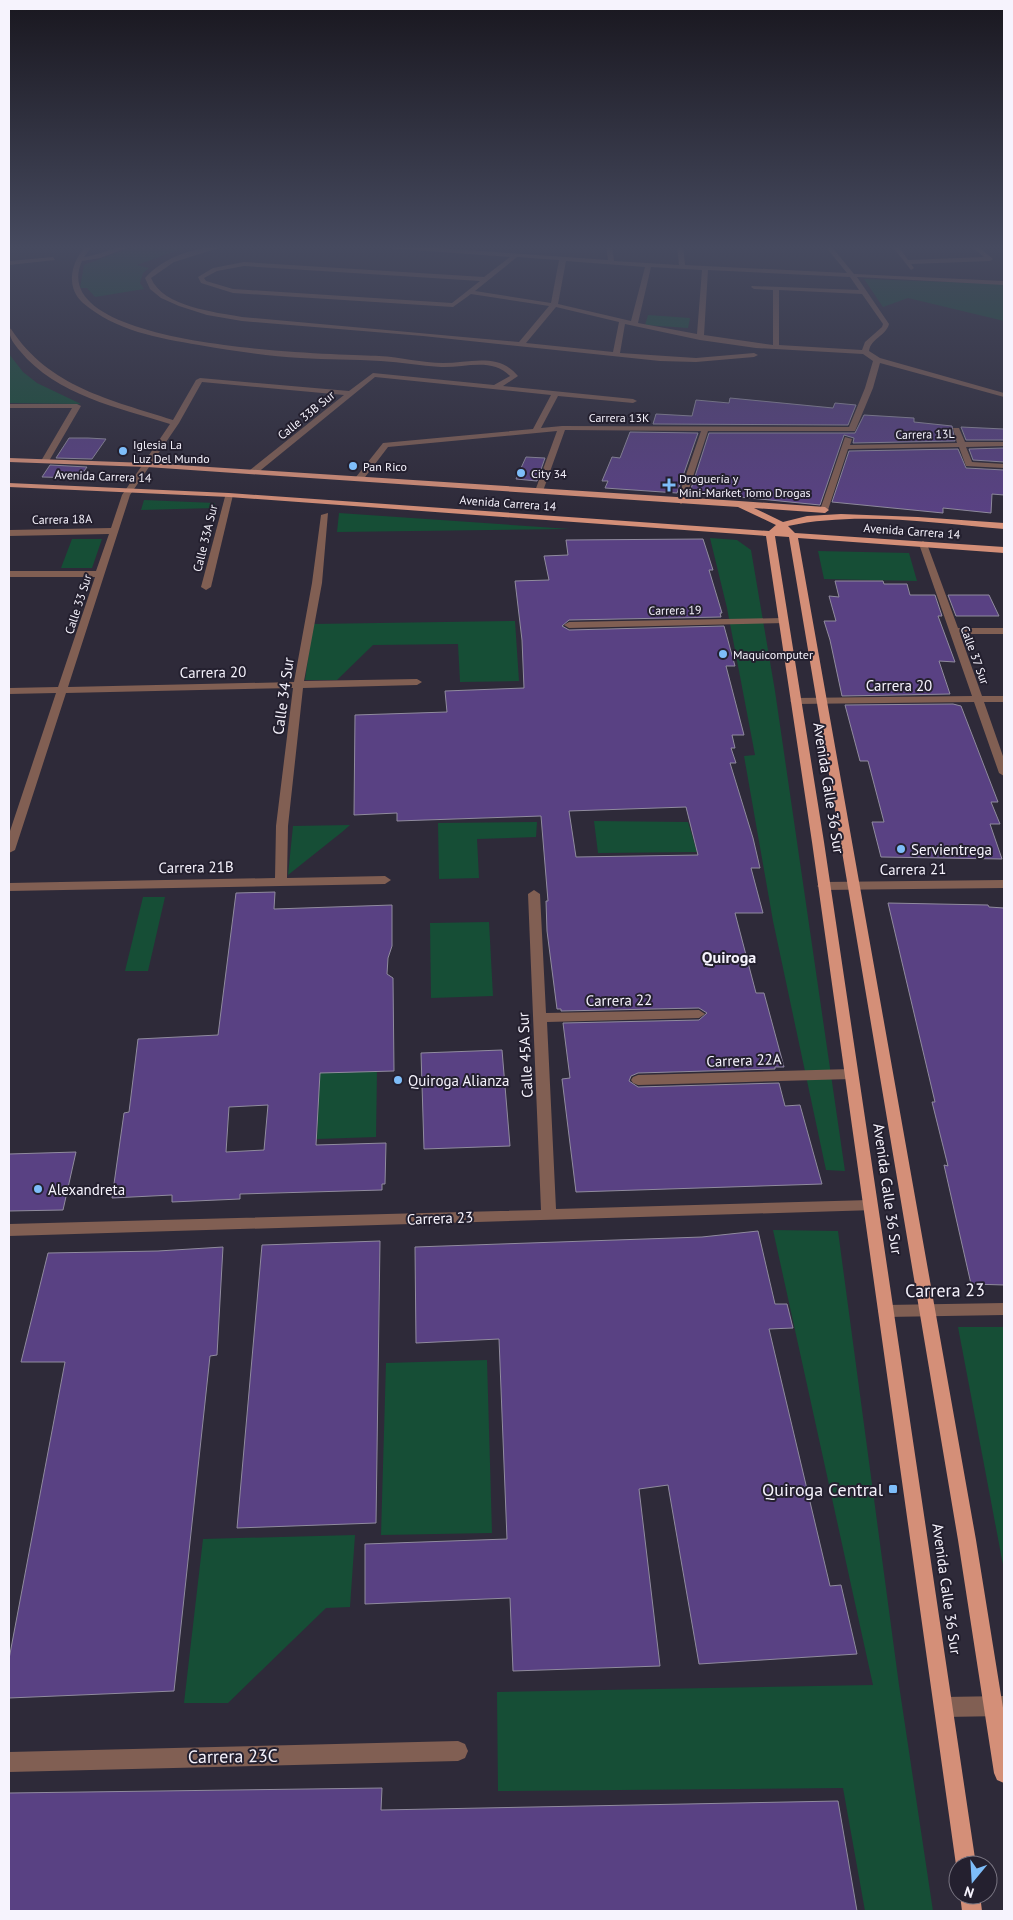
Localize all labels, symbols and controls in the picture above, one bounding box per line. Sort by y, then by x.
street label: Calle 33B Sur [274,387,338,443]
street label: Carrera 13K [589,410,649,425]
street label: Carrera 13L [895,426,955,442]
place label: Iglesia La Luz Del Mundo [133,437,210,466]
marker: Iglesia La Luz Del Mundo [117,445,129,457]
place label: Pan Rico [363,459,407,474]
marker: Pan Rico [347,460,359,472]
place label: City 34 [531,466,567,481]
street label: Avenida Carrera 14 [54,467,152,485]
marker: City 34 [515,467,527,479]
place label: Droguería y Mini-Market Tomo Drogas [679,471,811,500]
marker: Droguería y Mini-Market Tomo Drogas [663,479,675,491]
street label: Avenida Carrera 14 [459,492,557,514]
street label: Calle 33A Sur [189,503,221,573]
street label: Carrera 18A [32,511,92,527]
street label: Avenida Carrera 14 [863,520,961,542]
street label: Calle 33 Sur [61,572,95,636]
street label: Carrera 19 [648,602,702,618]
street label: Calle 37 Sur [957,624,993,686]
place label: Maquicomputer [733,647,813,662]
marker: Maquicomputer [717,648,729,660]
street label: Calle 34 Sur [268,656,298,736]
street label: Carrera 20 [180,662,246,682]
street label: Carrera 20 [866,676,932,695]
street label: Avenida Calle 36 Sur [809,721,849,855]
place label: Servientrega [911,840,992,859]
marker: Servientrega [895,843,907,855]
street label: Carrera 21B [158,857,234,877]
street label: Carrera 21 [880,859,946,879]
district label: Quiroga [702,947,756,967]
street label: Carrera 22 [586,990,652,1010]
street label: Calle 45A Sur [513,1012,537,1098]
street label: Carrera 22A [706,1049,782,1071]
place label: Quiroga Alianza [408,1071,510,1090]
marker: Quiroga Alianza [392,1074,404,1086]
street label: Avenida Calle 36 Sur [869,1122,907,1256]
place label: Alexandreta [48,1180,125,1199]
marker: Alexandreta [32,1183,44,1195]
street label: Carrera 23 [406,1207,474,1229]
street label: Carrera 23 [905,1278,985,1302]
place label: Quiroga Central [762,1478,884,1501]
marker: Quiroga Central [887,1483,899,1495]
street label: Avenida Calle 36 Sur [928,1522,966,1656]
street label: Carrera 23C [188,1744,278,1768]
north arrow [948,1855,998,1905]
text: N [962,1882,976,1902]

